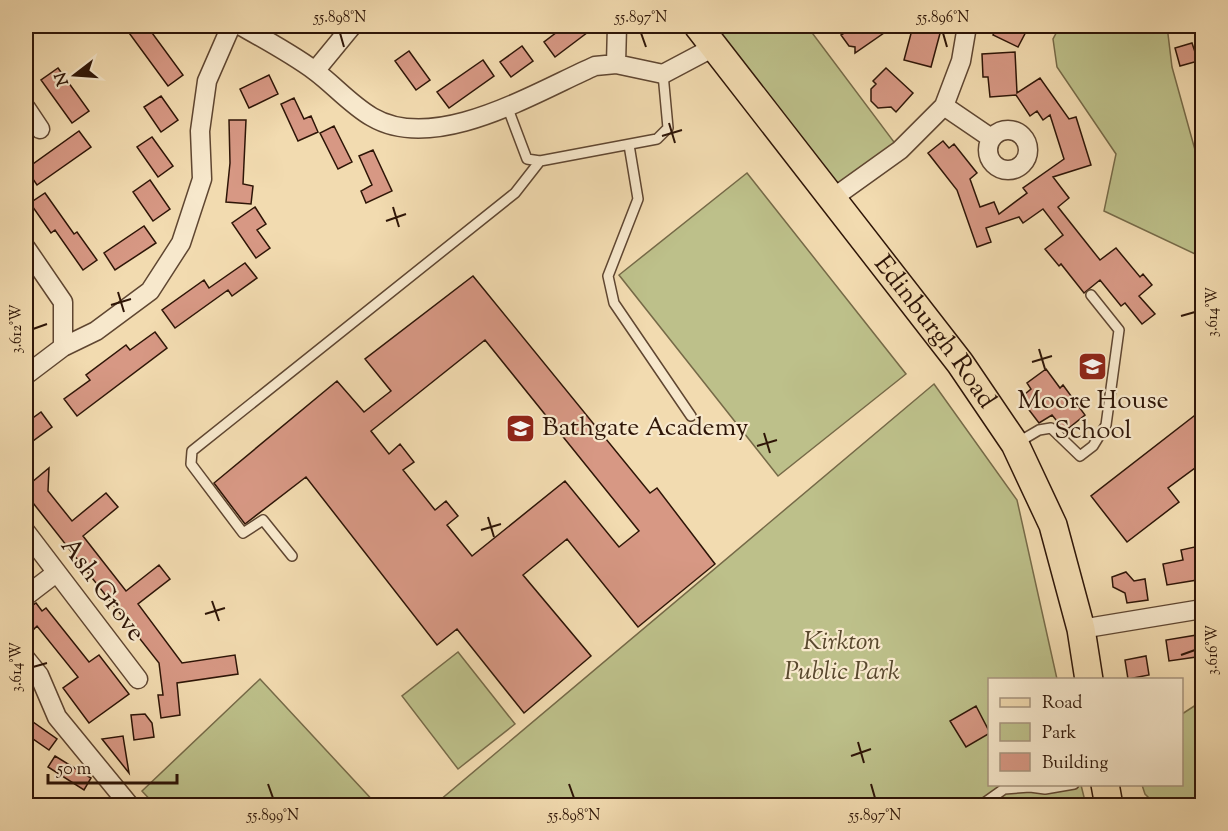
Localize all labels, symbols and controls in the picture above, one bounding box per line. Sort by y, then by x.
text: 55.898°N [313,8,366,29]
text: 55.897°N [614,8,667,29]
text: 55.896°N [916,8,969,29]
north arrow [45,45,105,105]
text: N [50,69,76,88]
street label: Edinburgh Road [864,248,1005,417]
text: 3.614°W [1203,287,1224,337]
text: 3.612°W [7,304,28,354]
school or university icon: Moore House School [1077,351,1109,383]
place label: Moore House School [1017,383,1169,450]
place label: Bathgate Academy [542,410,748,447]
school or university icon: Bathgate Academy [505,412,537,444]
street label: Ash Grove [51,530,153,650]
park label: Kirkton Public Park [784,624,900,691]
text: 3.616°W [1203,625,1224,675]
text: 3.614°W [7,642,28,692]
legend [988,678,1183,786]
text: Road [1042,691,1082,717]
text: Park [1042,721,1077,747]
scale bar [48,747,177,785]
text: Building [1042,751,1108,777]
text: 50 m [56,757,92,783]
text: 55.899°N [246,806,299,827]
text: 55.898°N [547,806,600,827]
text: 55.897°N [848,806,901,827]

